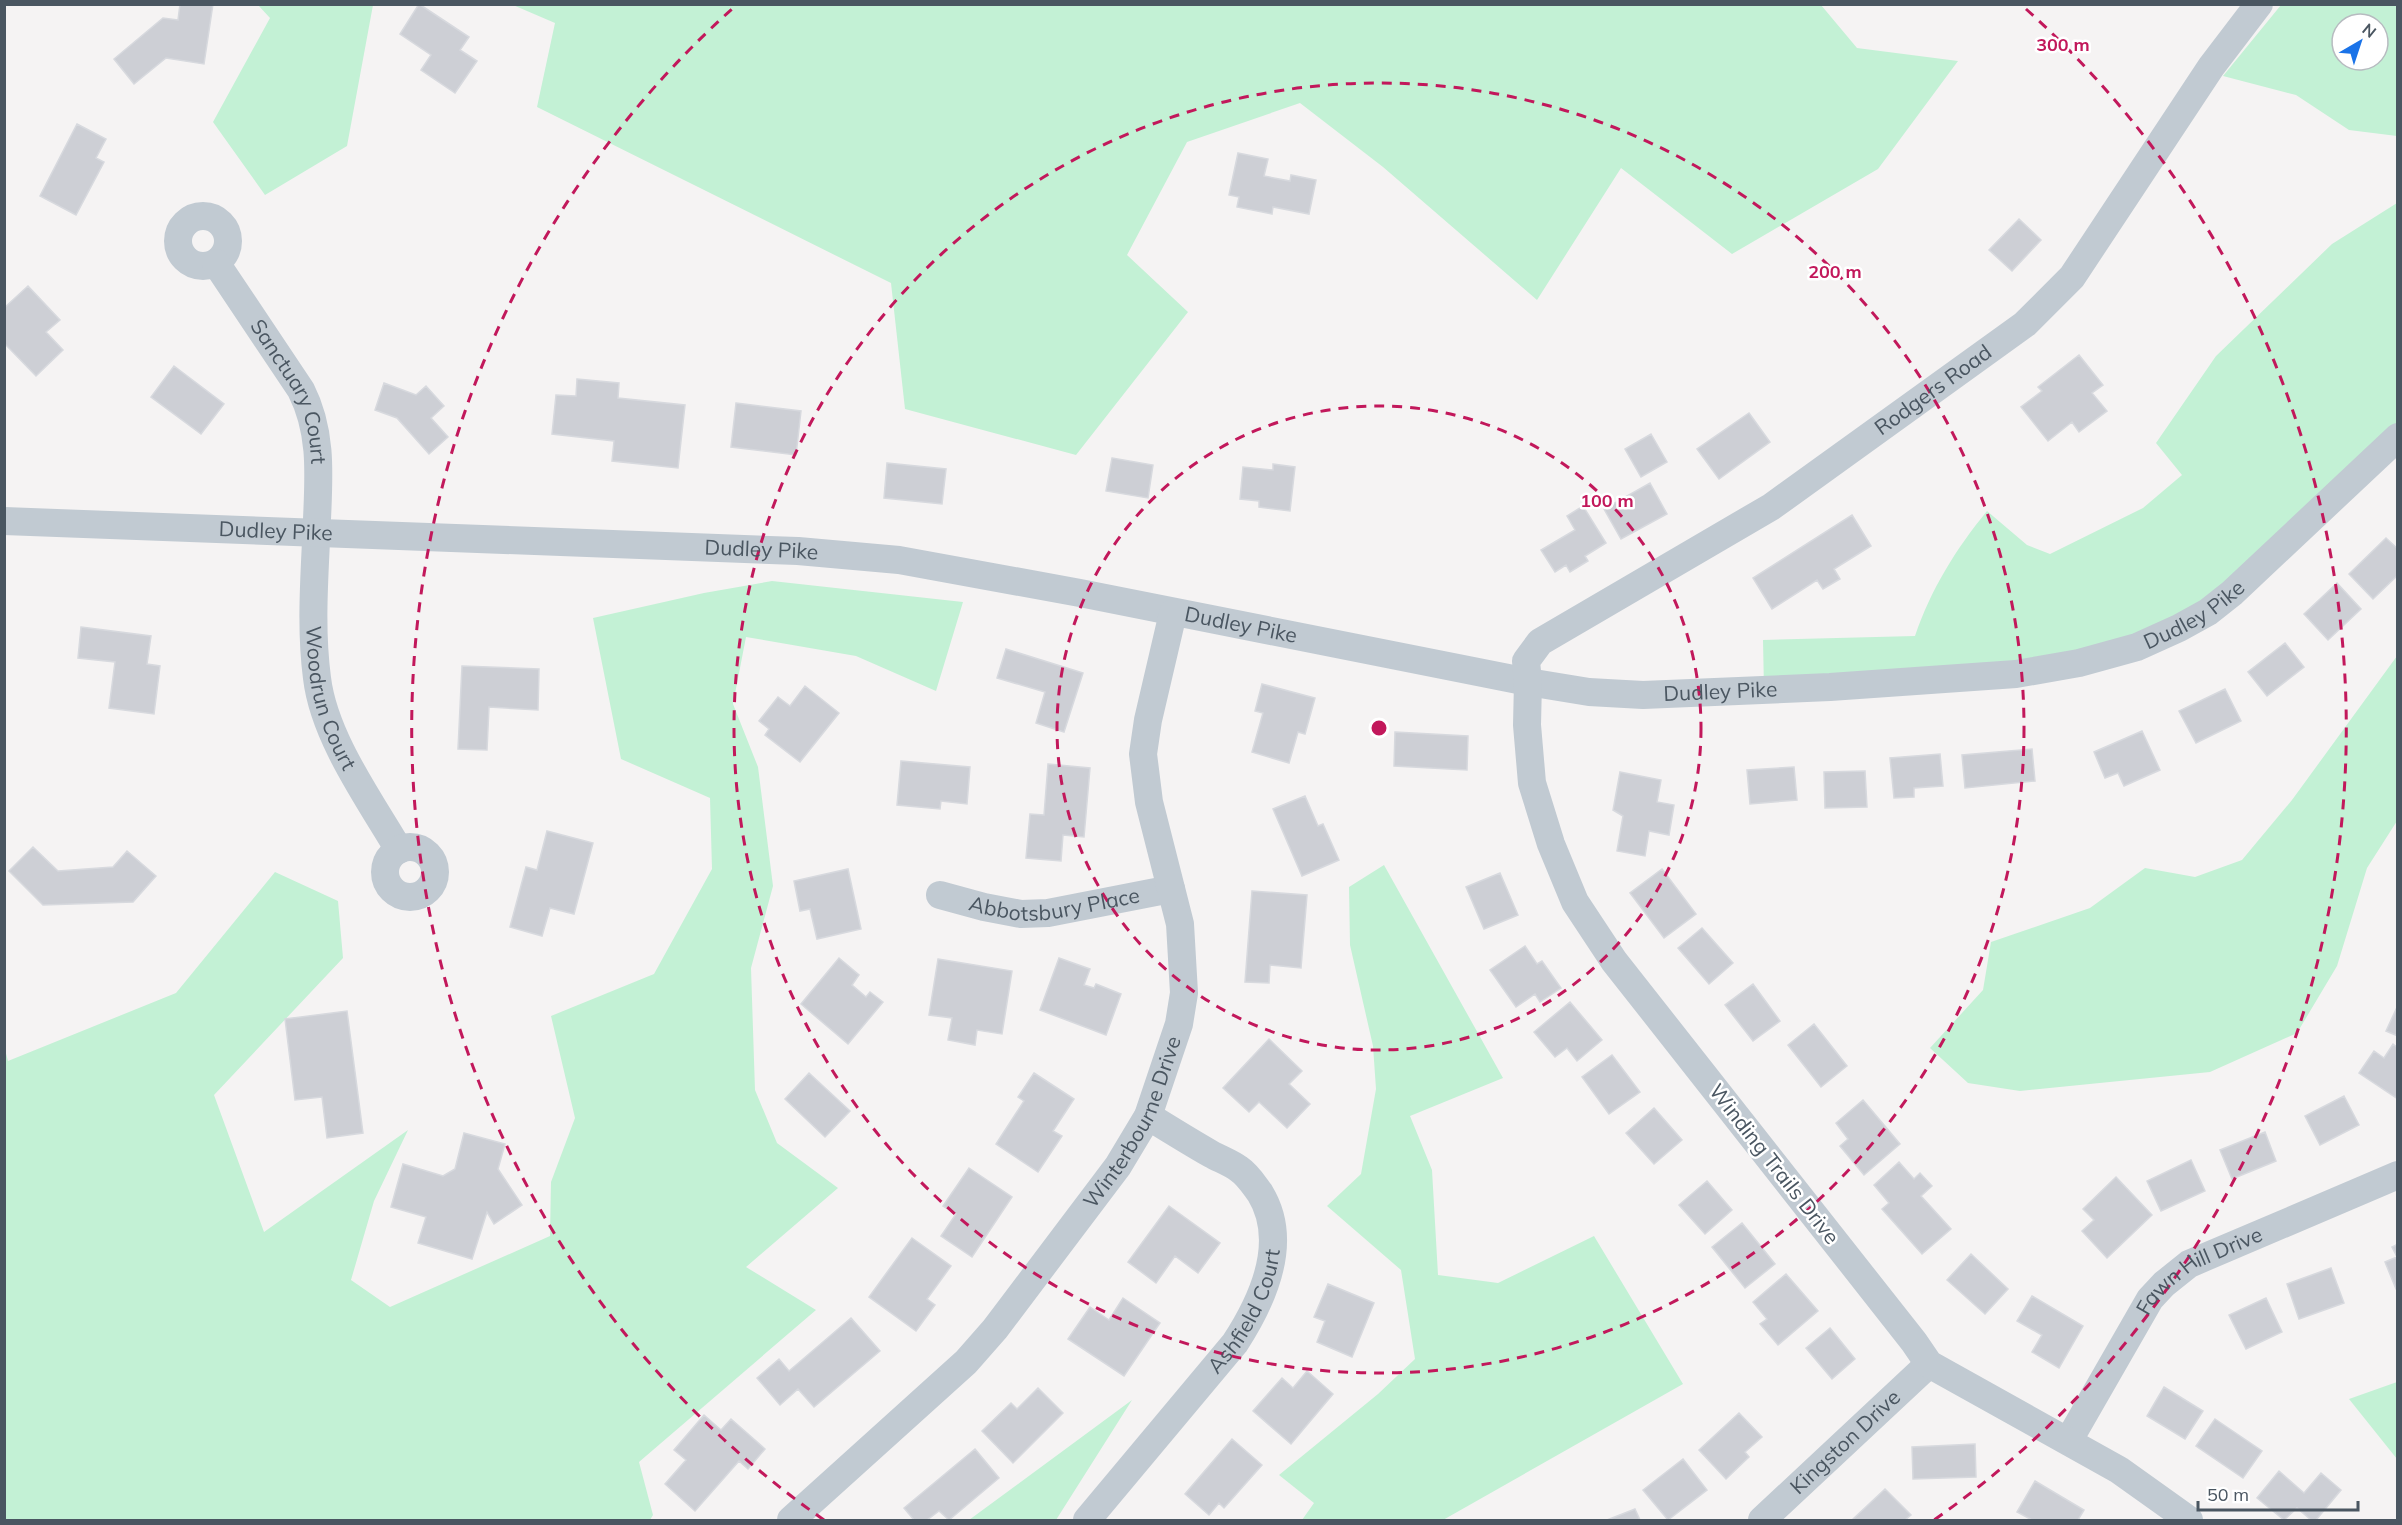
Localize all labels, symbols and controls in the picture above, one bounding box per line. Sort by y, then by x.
north arrow [2330,12,2390,72]
text: N [2358,19,2380,42]
text: 300 m [2036,33,2090,56]
text: 200 m [1808,260,1862,283]
street label: Sanctuary Court [245,314,332,465]
street label: Rodgers Road [1869,338,1996,440]
text: 100 m [1580,489,1634,512]
street label: Dudley Pike [218,515,333,545]
street label: Dudley Pike [704,533,820,565]
street label: Dudley Pike [2139,574,2250,654]
street label: Dudley Pike [1183,600,1300,648]
street label: Woodrun Court [301,625,363,774]
street label: Dudley Pike [1663,675,1778,706]
centre of rings [1369,718,1389,738]
street label: Abbotsbury Place [966,881,1142,926]
street label: Winterbourne Drive [1077,1032,1186,1213]
street label: Winding Trails Drive [1704,1078,1846,1249]
street label: Fawn Hill Drive [2130,1220,2266,1319]
street label: Ashfield Court [1201,1248,1285,1378]
street label: Kingston Drive [1784,1384,1905,1499]
scale bar [2198,1474,2358,1512]
text: 50 m [2207,1483,2249,1506]

